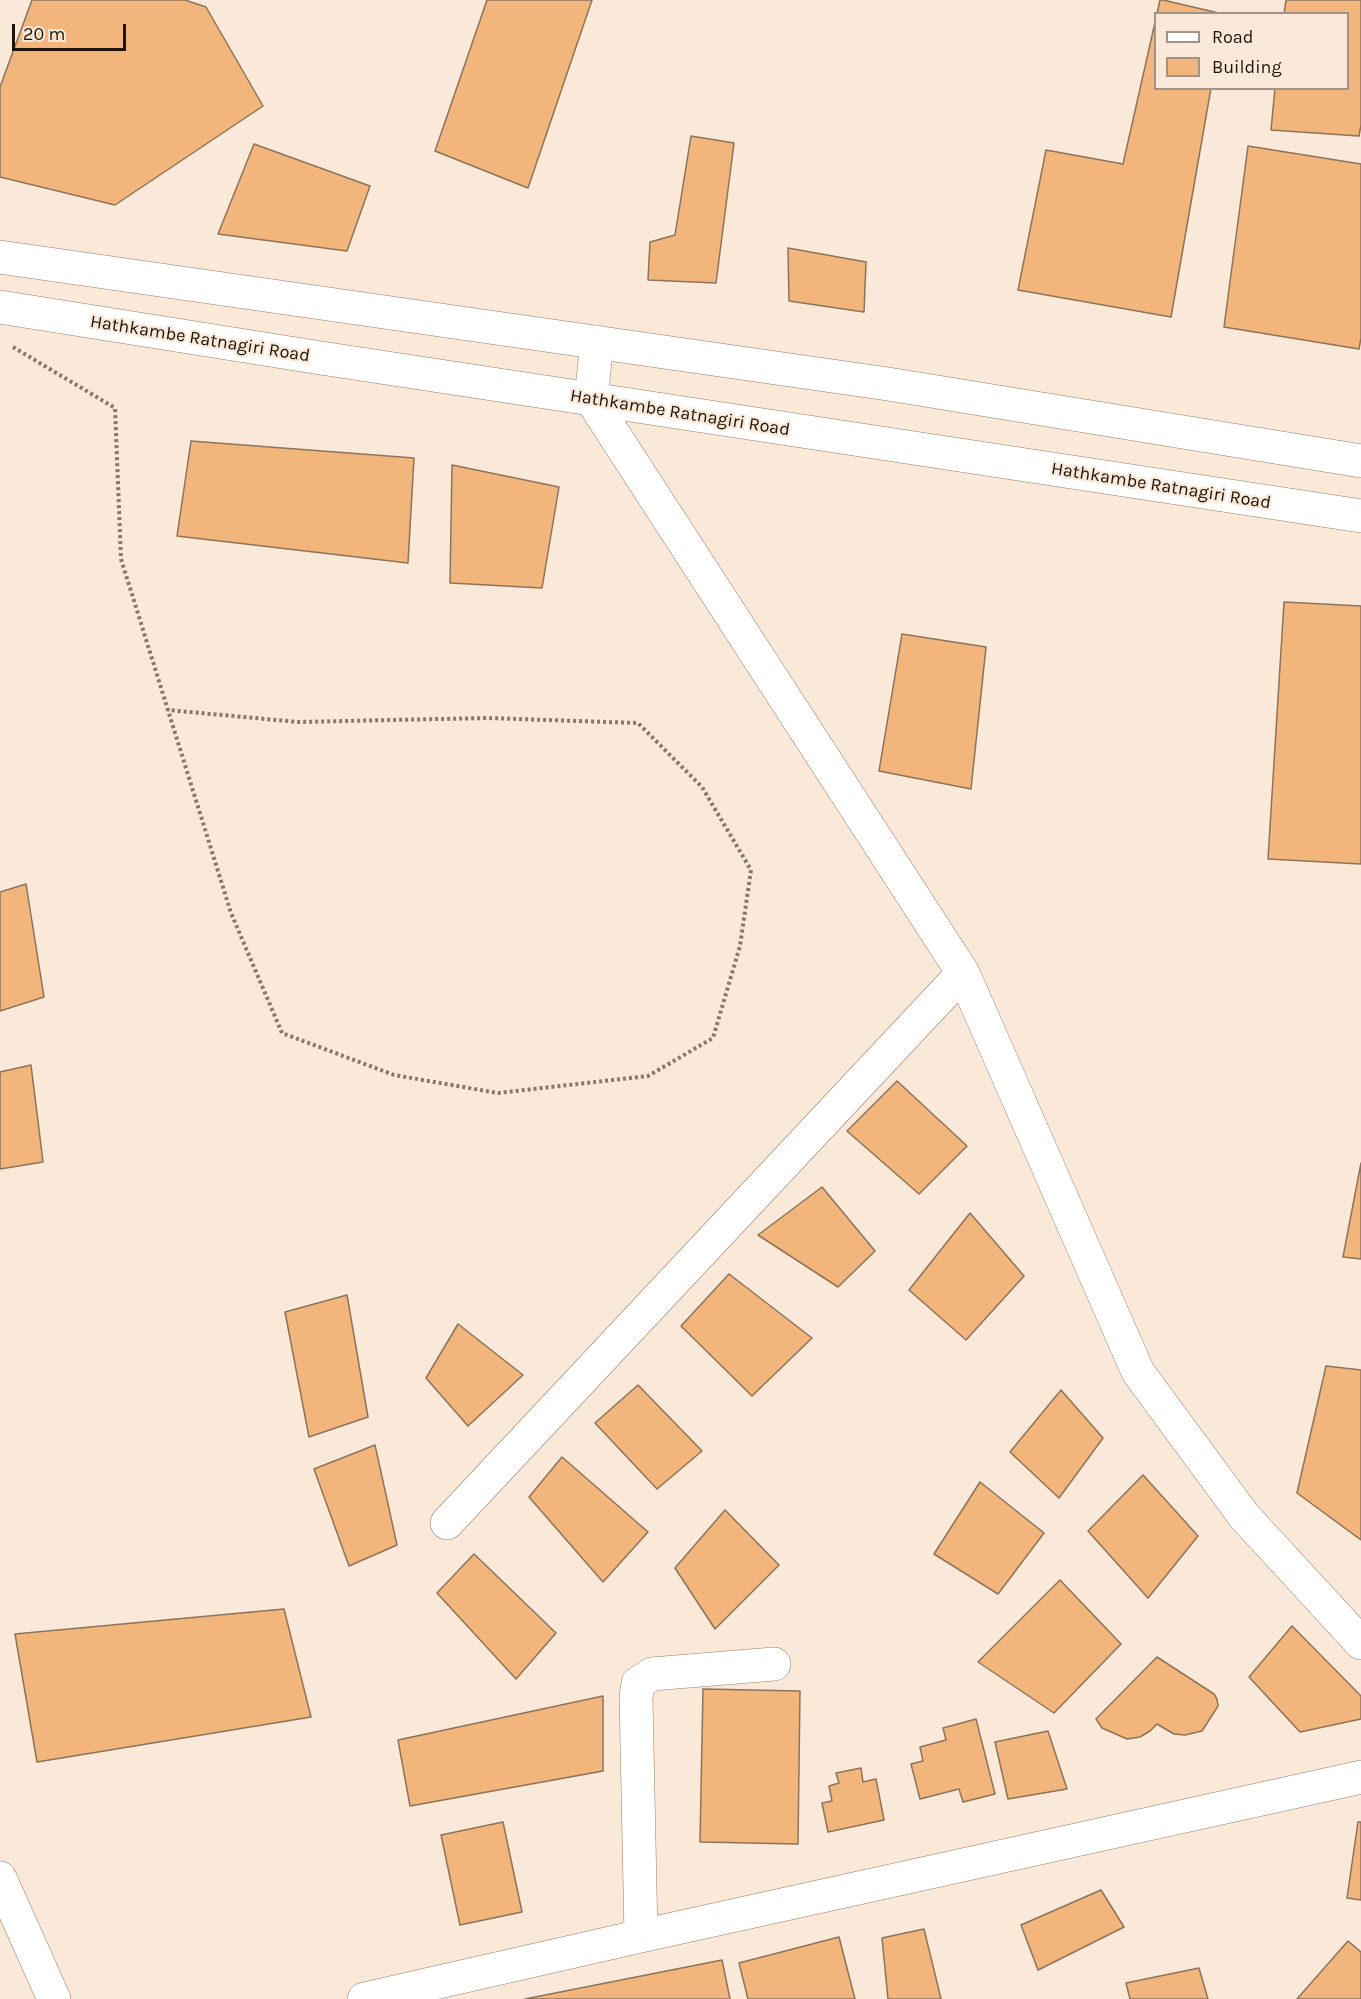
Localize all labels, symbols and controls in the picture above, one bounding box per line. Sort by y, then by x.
scale bar [15,12,129,50]
legend [1154,12,1349,90]
text: 20 m [23,23,65,45]
text: Road [1212,26,1253,48]
text: Building [1212,56,1282,78]
street label: Hathkambe Ratnagiri Road [89,311,311,367]
street label: Hathkambe Ratnagiri Road [569,385,791,441]
street label: Hathkambe Ratnagiri Road [1050,458,1272,514]

